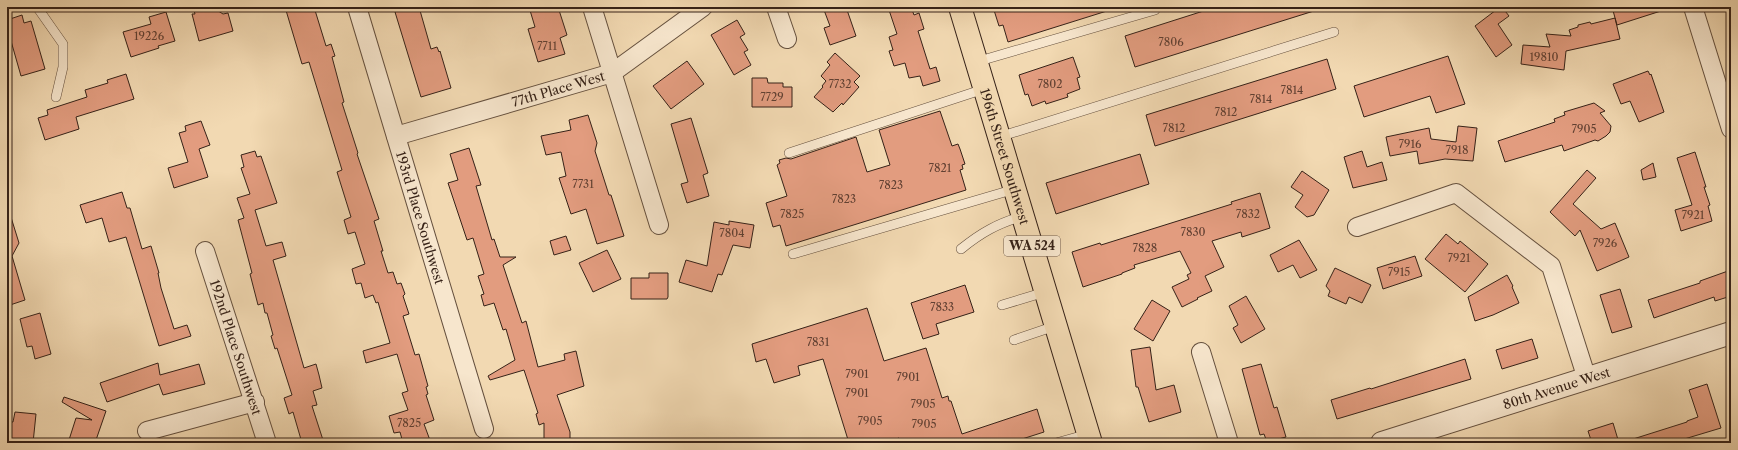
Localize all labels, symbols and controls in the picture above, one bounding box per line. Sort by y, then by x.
house number: 19226 [134,29,165,43]
house number: 7806 [1158,35,1184,49]
house number: 7711 [537,39,557,53]
house number: 19810 [1529,50,1559,64]
street label: 77th Place West [510,67,607,110]
house number: 7732 [828,77,852,91]
house number: 7802 [1037,77,1063,91]
house number: 7814 [1281,83,1303,97]
street label: 196th Street Southwest [977,86,1033,227]
house number: 7729 [760,90,784,104]
house number: 7814 [1250,92,1272,106]
house number: 7812 [1215,105,1237,119]
house number: 7812 [1163,121,1185,135]
house number: 7905 [1572,122,1596,136]
house number: 7916 [1399,137,1422,151]
house number: 7918 [1445,143,1469,157]
street label: 193rd Place Southwest [393,149,448,286]
house number: 7821 [929,161,952,175]
house number: 7731 [572,177,594,191]
house number: 7823 [879,178,903,192]
house number: 7823 [832,192,856,206]
house number: 7825 [780,207,804,221]
house number: 7832 [1236,207,1260,221]
house number: 7921 [1682,208,1705,222]
house number: 7830 [1181,225,1206,239]
house number: 7804 [719,226,745,240]
road number: WA 524 [1004,236,1060,256]
house number: 7926 [1593,236,1618,250]
house number: 7828 [1133,241,1157,255]
house number: 7921 [1448,251,1471,265]
house number: 7915 [1388,265,1410,279]
street label: 192nd Place Southwest [207,277,265,417]
house number: 7833 [930,300,954,314]
house number: 7831 [807,335,830,349]
street label: 80th Avenue West [1501,363,1612,412]
house number: 7901 [845,367,869,381]
house number: 7901 [896,370,920,384]
house number: 7901 [845,386,869,400]
house number: 7905 [911,397,935,411]
house number: 7905 [858,414,882,428]
house number: 7825 [397,416,421,430]
house number: 7905 [912,417,936,431]

